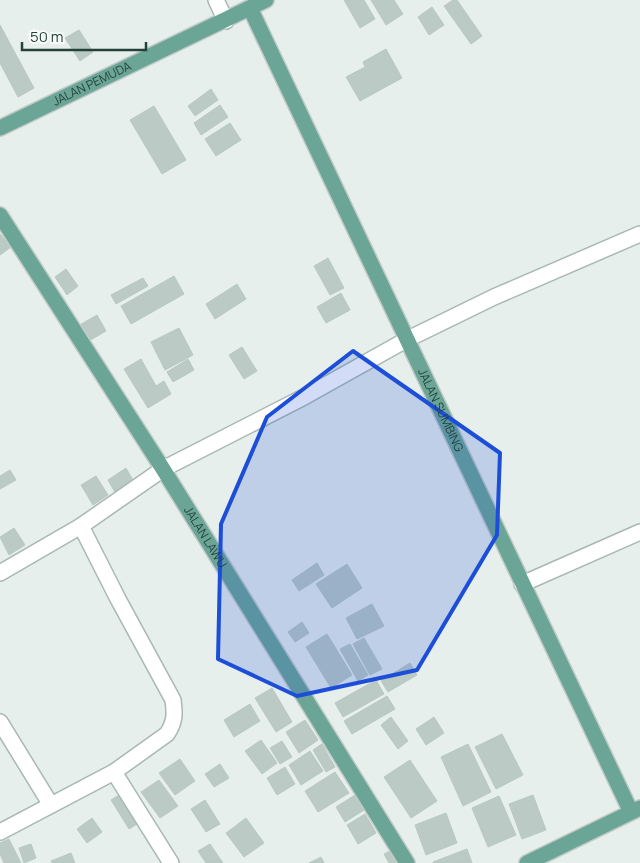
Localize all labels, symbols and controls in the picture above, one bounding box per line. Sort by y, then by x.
scale bar [22,20,146,52]
text: 50 m [30,26,64,47]
street label: JALAN PEMUDA [50,57,134,109]
street label: JALAN SUMBING [414,366,468,455]
street label: JALAN LAWU [180,503,231,571]

